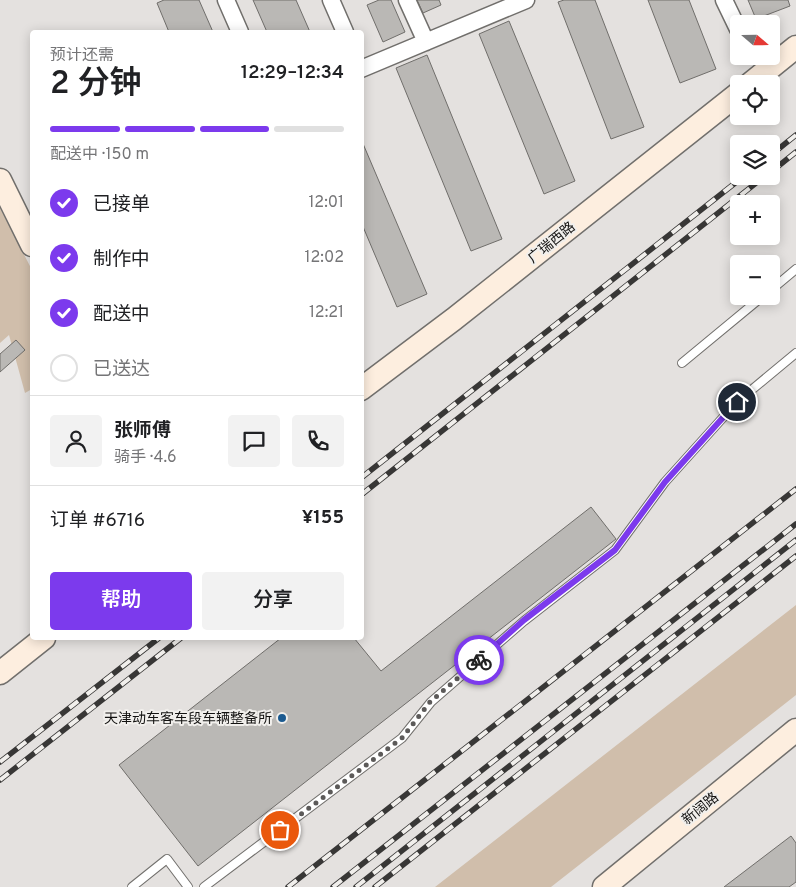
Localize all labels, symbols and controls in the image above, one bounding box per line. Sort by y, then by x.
north arrow [730,15,780,65]
map controls [730,15,780,305]
text: 预计还需 [50,46,114,66]
text: 12:29–12:34 [241,61,344,85]
text: 2 分钟 [50,65,141,105]
button: locate [730,75,780,125]
button: layers [730,135,780,185]
text: 配送中 · 150 m [50,145,149,165]
icon: check [50,189,78,217]
text: 已接单 [93,193,150,217]
text: 12:01 [308,193,344,213]
button: + [730,195,780,245]
street label: 广瑞西路 [525,219,579,267]
icon: check [50,244,78,272]
text: 制作中 [93,248,150,272]
text: 12:02 [305,248,344,268]
button: − [730,255,780,305]
icon: check [50,299,78,327]
text: 配送中 [93,303,150,327]
text: 12:21 [309,303,344,323]
text: 已送达 [93,358,150,382]
pin [716,381,758,423]
icon: home [723,388,751,416]
button: person [50,415,102,467]
button: chat [228,415,280,467]
button: phone [292,415,344,467]
text: 张师傅 [114,419,171,443]
text: 骑手 · 4.6 [114,448,177,468]
text: ¥155 [302,506,344,530]
text: 订单 #6716 [50,509,145,533]
button: 帮助 [50,572,192,630]
button: 分享 [202,572,344,630]
courier [454,635,504,685]
icon: bike [465,646,493,674]
place label: 天津动车客车段车辆整备所 [104,710,272,728]
marker: 天津动车客车段车辆整备所 [276,712,288,724]
street label: 新阔路 [679,789,723,829]
pin [259,809,301,851]
icon: bag [266,816,294,844]

